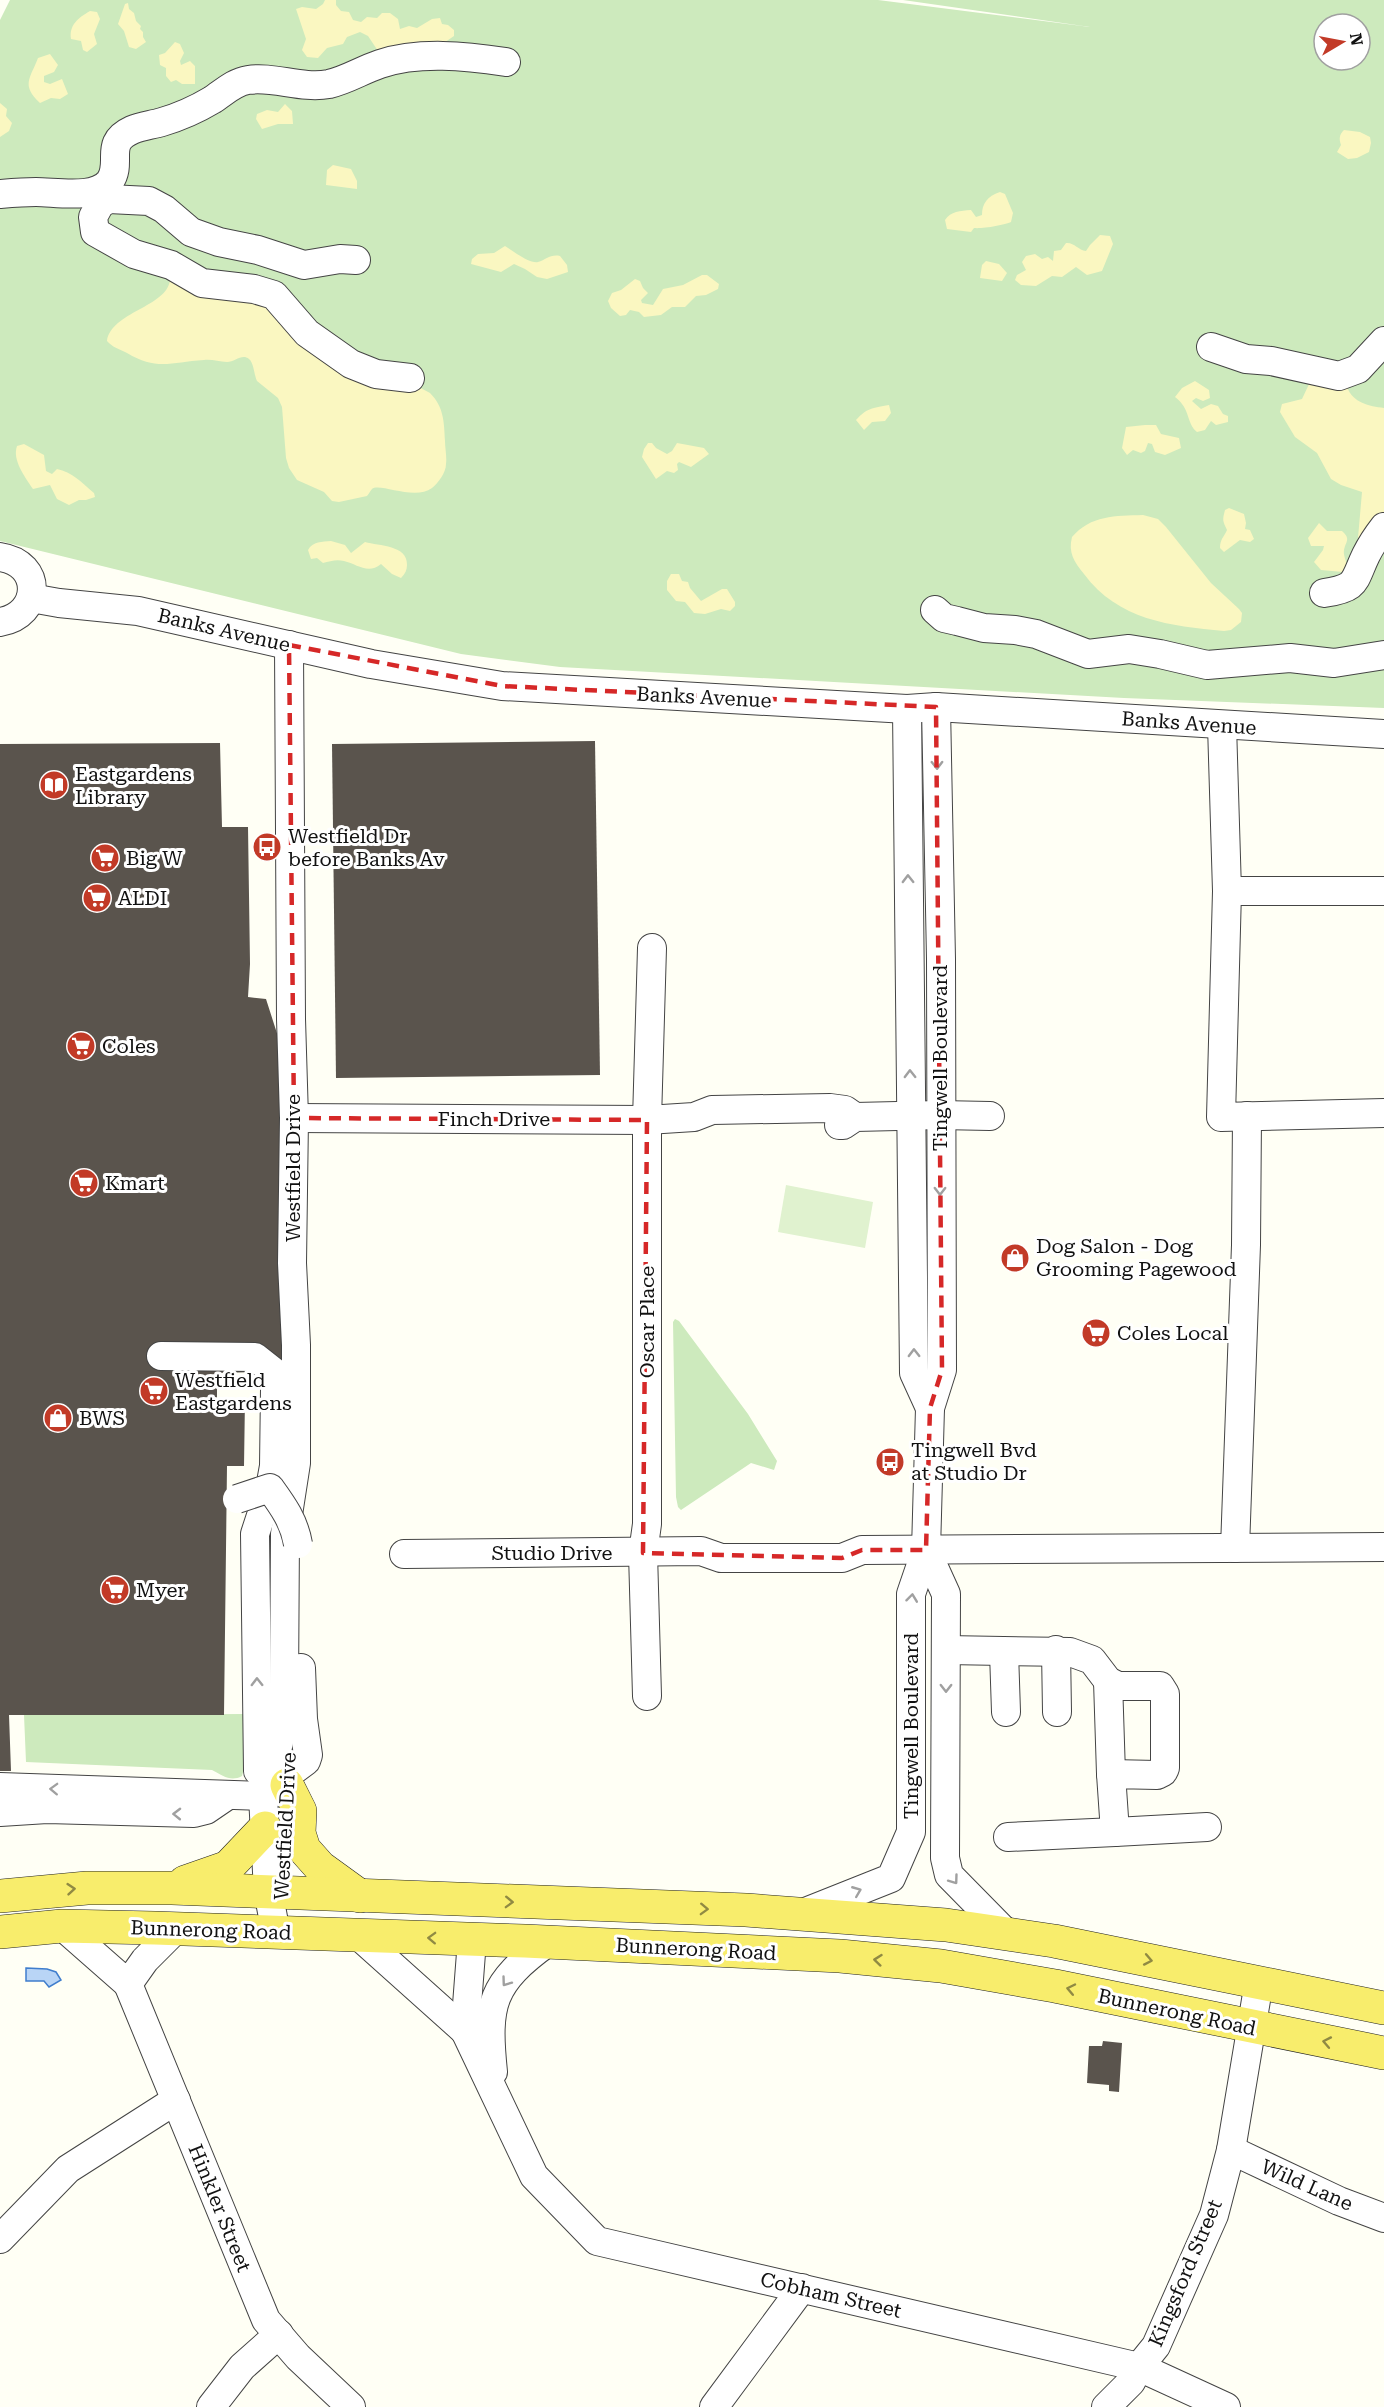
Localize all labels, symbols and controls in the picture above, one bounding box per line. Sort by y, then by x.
north arrow [1312,12,1372,72]
text: N [1346,32,1367,47]
street label: Banks Avenue [155,603,293,657]
street label: Banks Avenue [636,681,772,713]
street label: Banks Avenue [1121,706,1257,740]
one-way arrow [931,761,943,770]
place label: Eastgardens Library [75,762,192,809]
library icon: Eastgardens Library [38,769,70,801]
place label: Westfield Dr before Banks Av [288,824,445,871]
bus stop icon: Westfield Dr before Banks Av [251,831,283,863]
supermarket icon: Big W [89,842,121,874]
place label: Big W [126,846,183,870]
one-way arrow [902,874,914,883]
supermarket icon: ALDI [81,882,113,914]
place label: ALDI [118,886,167,910]
street label: Tingwell Boulevard [928,965,952,1151]
supermarket icon: Coles [65,1030,97,1062]
place label: Coles [102,1034,155,1058]
one-way arrow [904,1069,916,1078]
street label: Westfield Drive [281,1094,305,1242]
street label: Finch Drive [438,1107,550,1131]
supermarket icon: Kmart [68,1167,100,1199]
place label: Kmart [105,1171,165,1195]
one-way arrow [934,1187,946,1196]
place label: Dog Salon - Dog Grooming Pagewood [1036,1234,1237,1281]
shop icon: Dog Salon - Dog Grooming Pagewood [999,1242,1031,1274]
street label: Oscar Place [635,1266,659,1378]
supermarket icon: Coles Local [1080,1317,1112,1349]
place label: Coles Local [1117,1321,1228,1345]
one-way arrow [907,1348,920,1357]
place label: Westfield Eastgardens [175,1368,292,1415]
supermarket icon: Westfield Eastgardens [138,1375,170,1407]
shop icon: BWS [42,1402,74,1434]
place label: BWS [79,1406,125,1430]
place label: Tingwell Bvd at Studio Dr [911,1438,1037,1485]
bus stop icon: Tingwell Bvd at Studio Dr [874,1446,906,1478]
street label: Studio Drive [491,1541,613,1565]
supermarket icon: Myer [99,1574,131,1606]
place label: Myer [136,1578,186,1602]
one-way arrow [905,1593,918,1602]
street label: Tingwell Boulevard [899,1633,923,1819]
one-way arrow [251,1678,263,1687]
one-way arrow [940,1683,952,1692]
street label: Westfield Drive [269,1751,301,1901]
one-way arrow [50,1782,59,1795]
one-way arrow [172,1808,181,1820]
one-way arrow [947,1874,958,1885]
one-way arrow [67,1883,76,1896]
one-way arrow [851,1886,862,1898]
one-way arrow [505,1896,514,1909]
one-way arrow [700,1903,709,1915]
street label: Bunnerong Road [130,1915,292,1945]
one-way arrow [427,1932,436,1945]
street label: Bunnerong Road [615,1933,777,1965]
one-way arrow [1143,1953,1153,1966]
one-way arrow [874,1954,883,1967]
one-way arrow [502,1975,513,1986]
one-way arrow [1066,1984,1076,1997]
street label: Bunnerong Road [1096,1984,1259,2041]
one-way arrow [1322,2036,1332,2049]
street label: Hinkler Street [183,2141,257,2276]
street label: Wild Lane [1257,2154,1357,2216]
street label: Kingsford Street [1143,2195,1227,2350]
street label: Cobham Street [758,2267,904,2323]

